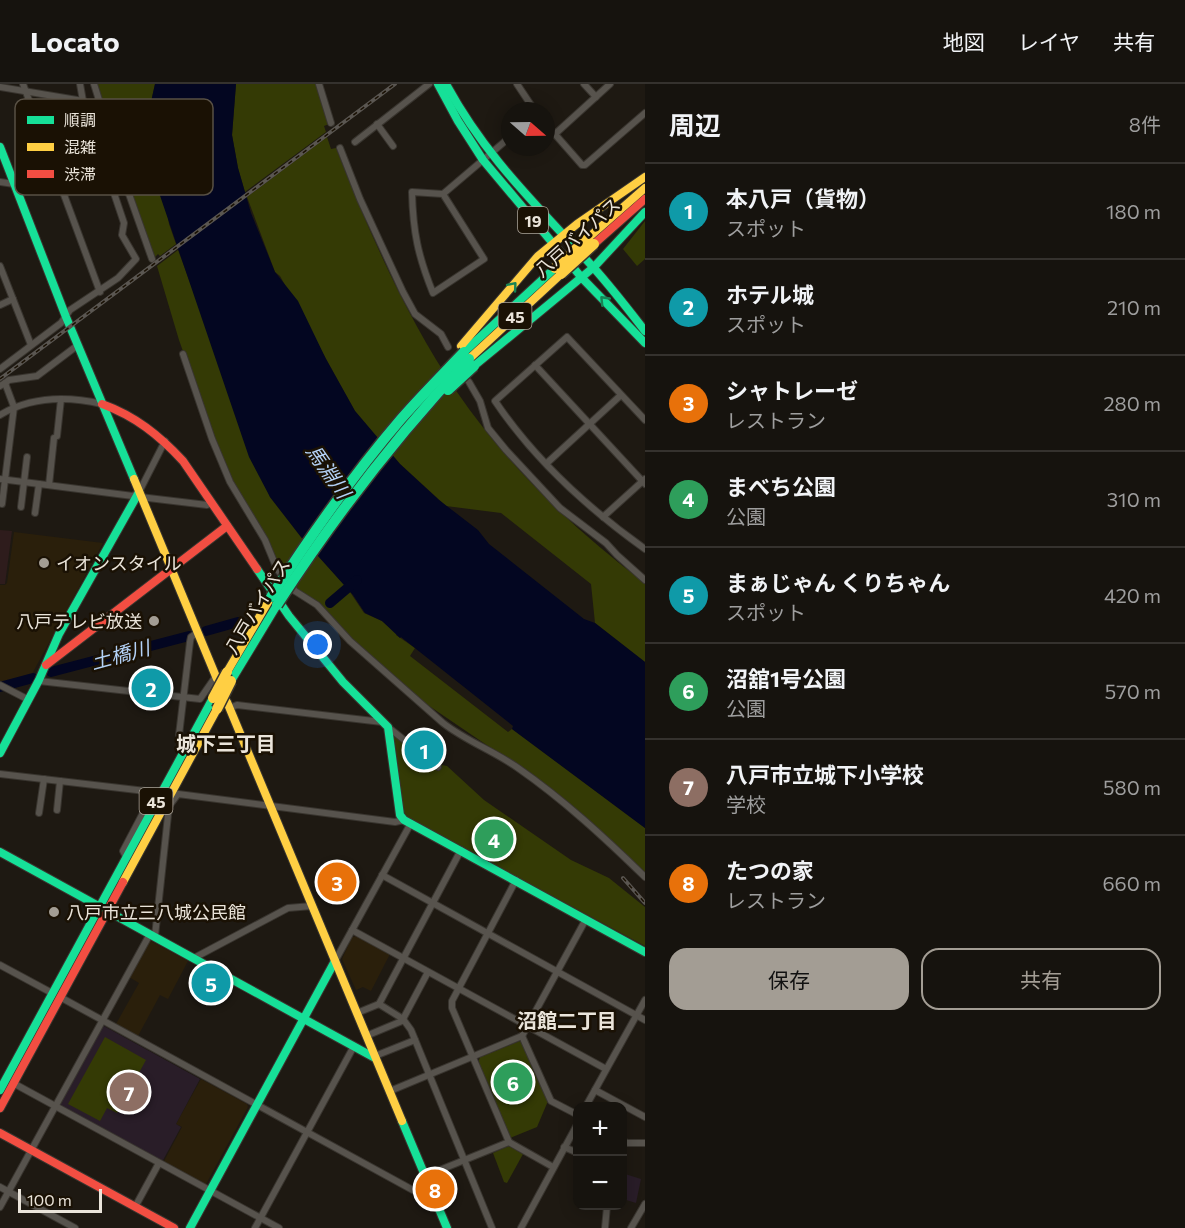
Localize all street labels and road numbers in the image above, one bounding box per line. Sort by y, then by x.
street label: 八戸バイパス [530,193,624,281]
road number: 19 [518,207,548,233]
road number: 45 [498,303,532,329]
street label: 八戸バイパス [220,554,294,658]
road number: 45 [140,788,172,814]

